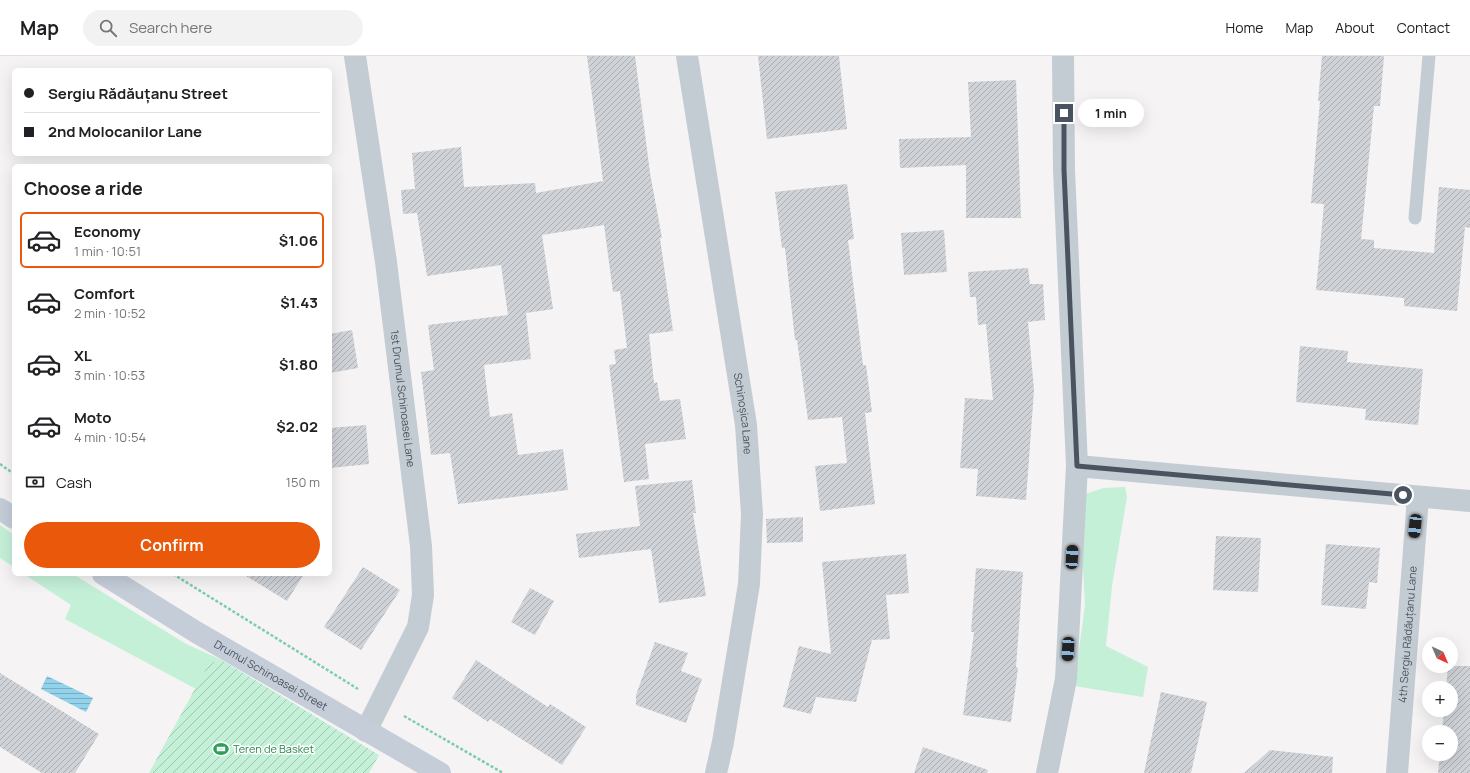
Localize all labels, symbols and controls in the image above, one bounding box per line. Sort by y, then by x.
search box [83,10,363,46]
text: Map [20,15,59,41]
icon: search [97,17,119,39]
text: Search here [129,17,212,38]
text: Home [1226,18,1263,37]
text: Map [1285,18,1313,37]
text: About [1335,18,1375,37]
text: Contact [1397,18,1450,37]
text: Sergiu Rădăuțanu Street [48,83,228,104]
callout: 1 min [1078,99,1144,127]
route end [1055,104,1073,122]
text: 1 min [1095,104,1127,122]
text: 2nd Molocanilor Lane [48,121,202,142]
text: Choose a ride [24,176,143,200]
text: Economy [74,221,141,242]
icon: car [26,222,62,258]
text: $1.06 [279,230,318,251]
text: 1 min · 10:51 [74,242,141,260]
text: Comfort [74,283,135,304]
icon: car [26,284,62,320]
text: $1.43 [280,292,318,313]
text: 2 min · 10:52 [74,304,145,322]
street label: 1st Drumul Schinoasei Lane [387,329,419,469]
text: XL [74,345,92,366]
icon: car [26,346,62,382]
text: $1.80 [279,354,318,375]
text: 3 min · 10:53 [74,366,145,384]
street label: Schinoșica Lane [731,372,756,455]
text: Moto [74,407,111,428]
icon: car [26,408,62,444]
text: $2.02 [276,416,318,437]
text: 4 min · 10:54 [74,428,146,446]
icon: cash [24,471,46,493]
text: Cash [56,472,92,493]
text: 150 m [286,473,320,491]
route start [1394,486,1412,504]
car [1408,513,1422,539]
button: Confirm [24,522,320,568]
car [1065,545,1079,569]
street label: 4th Sergiu Rădăuțanu Lane [1394,565,1420,703]
street label: Drumul Schinoasei Street [211,636,331,714]
car [1061,637,1075,661]
north arrow [1422,637,1458,673]
map controls [1422,637,1458,761]
button: + [1422,681,1458,717]
button: − [1422,725,1458,761]
sports icon: Teren de Basket [212,740,230,758]
place label: Teren de Basket [233,741,314,756]

